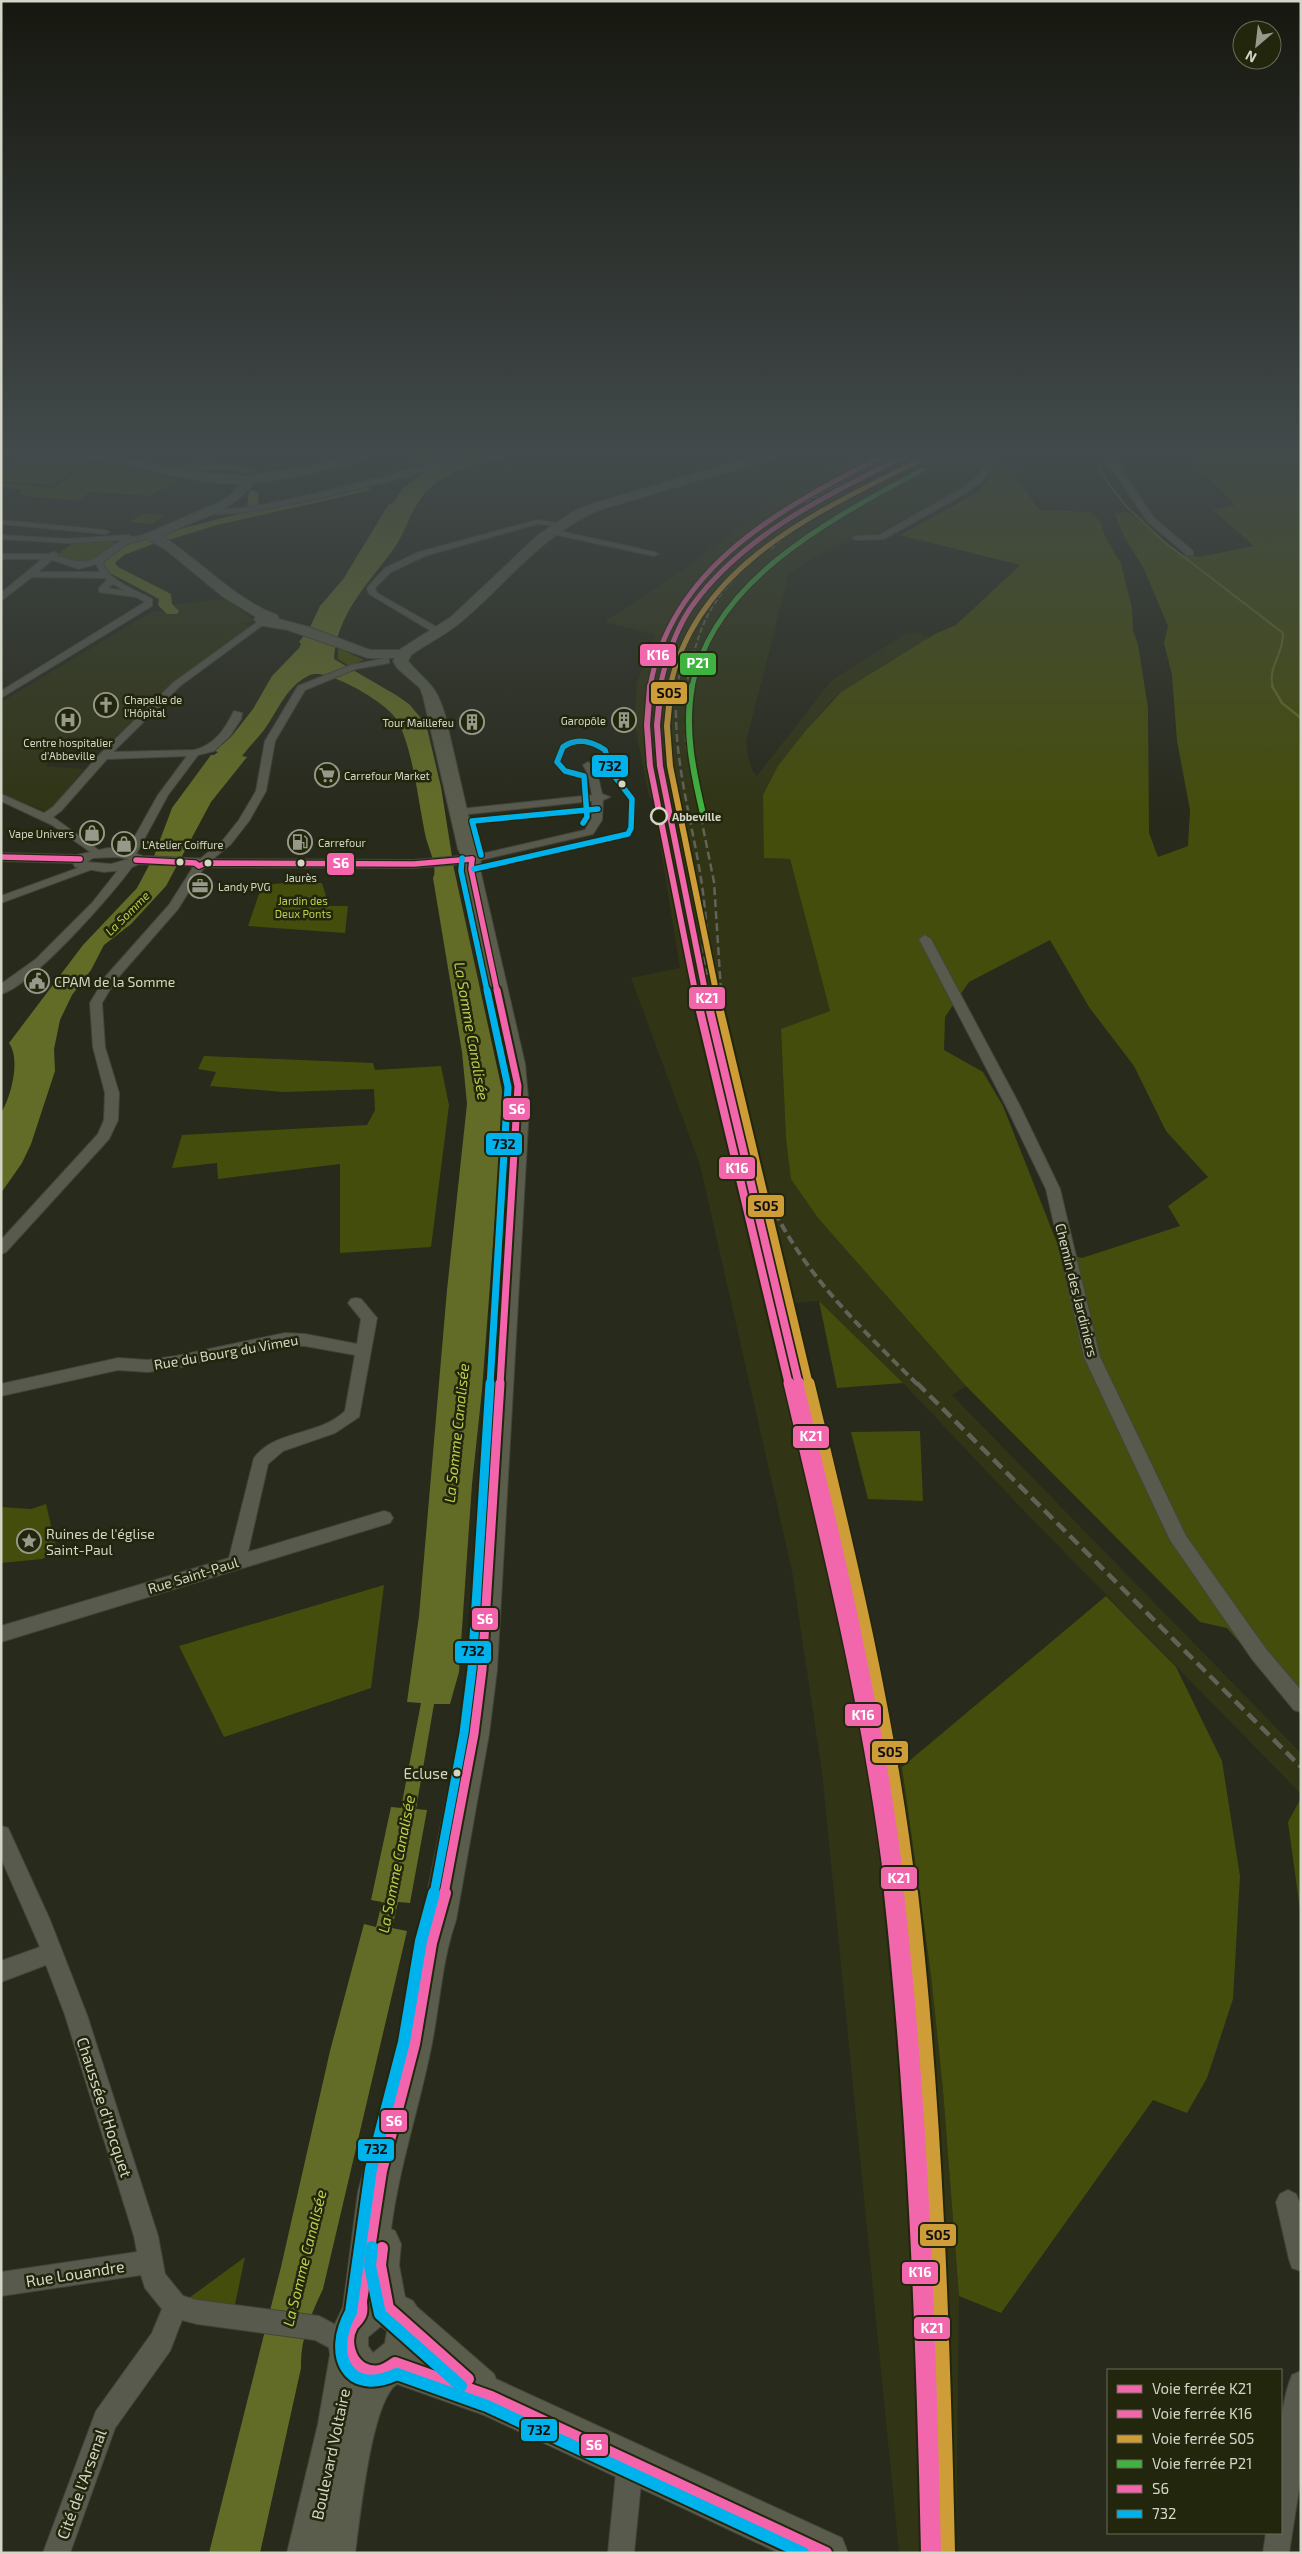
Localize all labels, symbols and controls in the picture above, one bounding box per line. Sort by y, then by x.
north arrow [1232,20,1282,70]
text: N [1242,47,1259,67]
line badge: K16 [639,643,677,667]
text: K16 [646,646,670,663]
line badge: P21 [679,652,717,676]
text: P21 [687,654,709,671]
line badge: S05 [650,681,688,705]
text: S05 [657,684,682,701]
church icon: Chapelle de l'Hôpital [93,692,119,718]
place label: Chapelle de l'Hôpital [124,693,182,719]
hospital icon: Centre hospitalier d'Abbeville [55,707,81,733]
building icon: Garopôle [611,707,637,733]
building icon: Tour Maillefeu [459,709,485,735]
place label: Garopôle [561,714,606,727]
place label: Tour Maillefeu [383,716,454,729]
place label: Centre hospitalier d'Abbeville [23,736,113,762]
line badge: 732 [591,754,629,778]
text: 732 [598,757,622,774]
supermarket icon: Carrefour Market [314,762,340,788]
place label: Carrefour Market [344,769,430,782]
unlabelled marker [617,779,627,789]
marker: Abbeville [650,807,668,825]
place label: Abbeville [672,810,721,823]
shop icon: Vape Univers [79,820,105,846]
place label: Vape Univers [9,827,74,840]
fuel station icon: Carrefour [287,829,313,855]
shop icon: L'Atelier Coiffure [111,831,137,857]
place label: Carrefour [318,836,367,849]
place label: L'Atelier Coiffure [142,838,224,851]
line badge: S6 [326,852,355,876]
text: S6 [333,854,349,871]
unlabelled marker [175,857,185,867]
unlabelled marker [203,858,213,868]
marker: Jaurès [296,858,306,868]
place label: Jaurès [285,871,317,884]
office icon: Landy PVG [187,873,213,899]
place label: Landy PVG [218,880,271,893]
water label: La Somme [102,888,152,938]
park label: Jardin des Deux Ponts [275,894,332,920]
water label: La Somme Canalisée [451,960,493,1102]
public building icon: CPAM de la Somme [24,968,50,994]
place label: CPAM de la Somme [54,973,175,990]
line badge: K21 [688,986,726,1010]
text: K21 [695,989,719,1006]
line badge: S6 [502,1097,531,1121]
text: S6 [509,1100,525,1117]
line badge: 732 [485,1132,523,1156]
text: 732 [492,1135,516,1152]
line badge: K16 [718,1156,756,1180]
text: K16 [725,1159,749,1176]
line badge: S05 [747,1194,785,1218]
text: S05 [754,1197,779,1214]
street label: Chemin des Jardiniers [1052,1221,1102,1359]
street label: Rue du Bourg du Vimeu [153,1331,299,1373]
water label: La Somme Canalisée [440,1362,472,1504]
line badge: K21 [792,1425,830,1449]
text: K21 [799,1427,823,1444]
place label: Ruines de l'église Saint-Paul [46,1525,155,1558]
place icon: Ruines de l'église Saint-Paul [16,1528,42,1554]
street label: Rue Saint-Paul [146,1553,241,1597]
line badge: S6 [471,1607,499,1631]
text: S6 [477,1610,493,1627]
line badge: 732 [454,1640,492,1664]
text: 732 [461,1642,485,1659]
line badge: K16 [844,1703,882,1727]
text: K16 [851,1706,875,1723]
line badge: S05 [871,1740,909,1764]
text: S05 [878,1743,903,1760]
place label: Ecluse [404,1764,448,1782]
marker: Ecluse [452,1768,462,1778]
water label: La Somme Canalisée [374,1794,418,1934]
line badge: K21 [880,1866,918,1890]
text: K21 [887,1869,911,1886]
street label: Chaussée d'Hocquet [73,2035,137,2179]
line badge: S6 [380,2109,408,2133]
text: S6 [386,2112,402,2129]
line badge: 732 [357,2138,395,2162]
text: 732 [364,2140,388,2157]
water label: La Somme Canalisée [278,2188,330,2328]
line badge: S05 [919,2223,957,2247]
text: S05 [926,2226,951,2243]
street label: Rue Louandre [24,2256,126,2290]
line badge: K16 [901,2261,939,2285]
text: K16 [908,2263,932,2280]
line badge: K21 [913,2316,951,2340]
text: K21 [920,2319,944,2336]
legend [1107,2369,1282,2534]
text: Voie ferrée K21 [1152,2379,1252,2397]
street label: Boulevard Voltaire [307,2387,353,2521]
text: Voie ferrée K16 [1152,2404,1252,2422]
line badge: 732 [520,2418,558,2442]
text: 732 [527,2421,551,2438]
street label: Cité de l'Arsenal [52,2426,110,2542]
text: Voie ferrée S05 [1152,2429,1254,2447]
line badge: S6 [580,2433,609,2457]
text: S6 [586,2436,602,2453]
text: Voie ferrée P21 [1152,2454,1252,2472]
text: S6 [1152,2479,1169,2497]
text: 732 [1152,2504,1176,2522]

